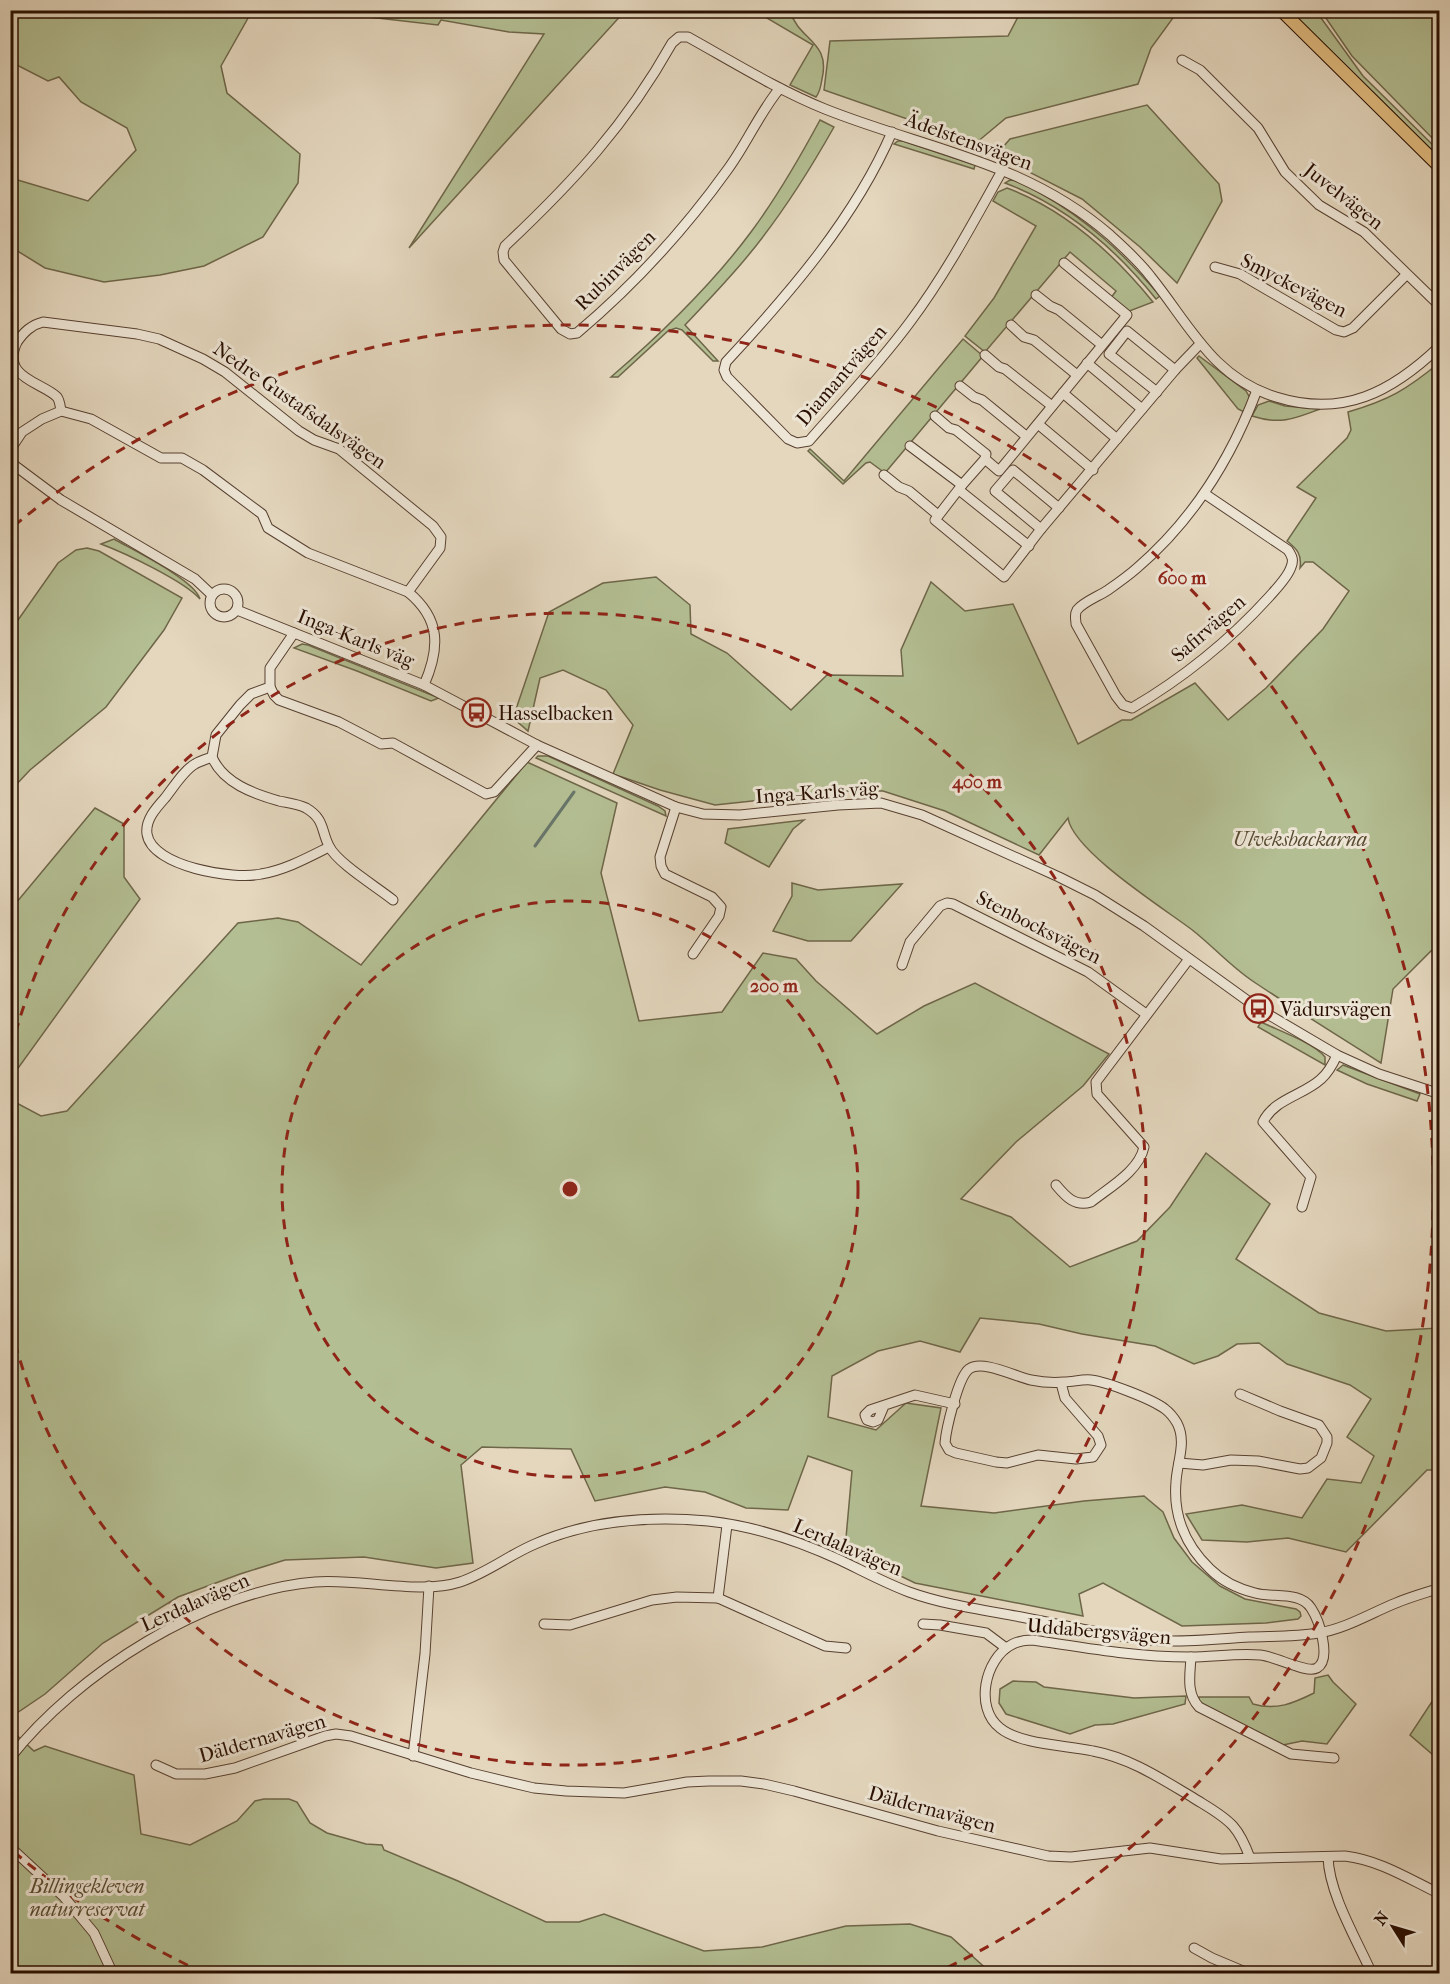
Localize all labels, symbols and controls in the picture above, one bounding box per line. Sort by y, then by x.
street label: Ädelstensvägen [901,106,1036,175]
street label: Juvelvägen [1298,157,1388,235]
street label: Rubinvägen [570,225,661,315]
street label: Smyckevägen [1237,249,1351,322]
street label: Diamantvägen [791,320,892,430]
street label: Nedre Gustafsdalsvägen [209,337,391,474]
text: 600 m [1158,568,1207,589]
street label: Safirvägen [1167,590,1250,667]
street label: Inga-Karls väg [294,605,418,672]
bus stop icon: Hasselbacken [461,697,493,729]
place label: Hasselbacken [498,702,613,725]
text: 400 m [951,772,1003,793]
street label: Inga-Karls väg [754,777,880,808]
park label: Ulveksbackarna [1233,828,1367,851]
street label: Stenbocksvägen [972,886,1105,969]
text: 200 m [750,976,799,997]
bus stop icon: Vädursvägen [1243,993,1275,1025]
place label: Vädursvägen [1279,998,1392,1021]
centre of rings [560,1179,580,1199]
street label: Lerdalavägen [790,1514,906,1581]
street label: Lerdalavägen [137,1568,253,1637]
street label: Uddabergsvägen [1026,1614,1172,1649]
street label: Däldernavägen [196,1709,329,1768]
street label: Däldernavägen [866,1781,998,1838]
park label: Billingekleven naturreservat [29,1875,146,1921]
north arrow [1363,1897,1423,1957]
text: N [1370,1907,1393,1929]

